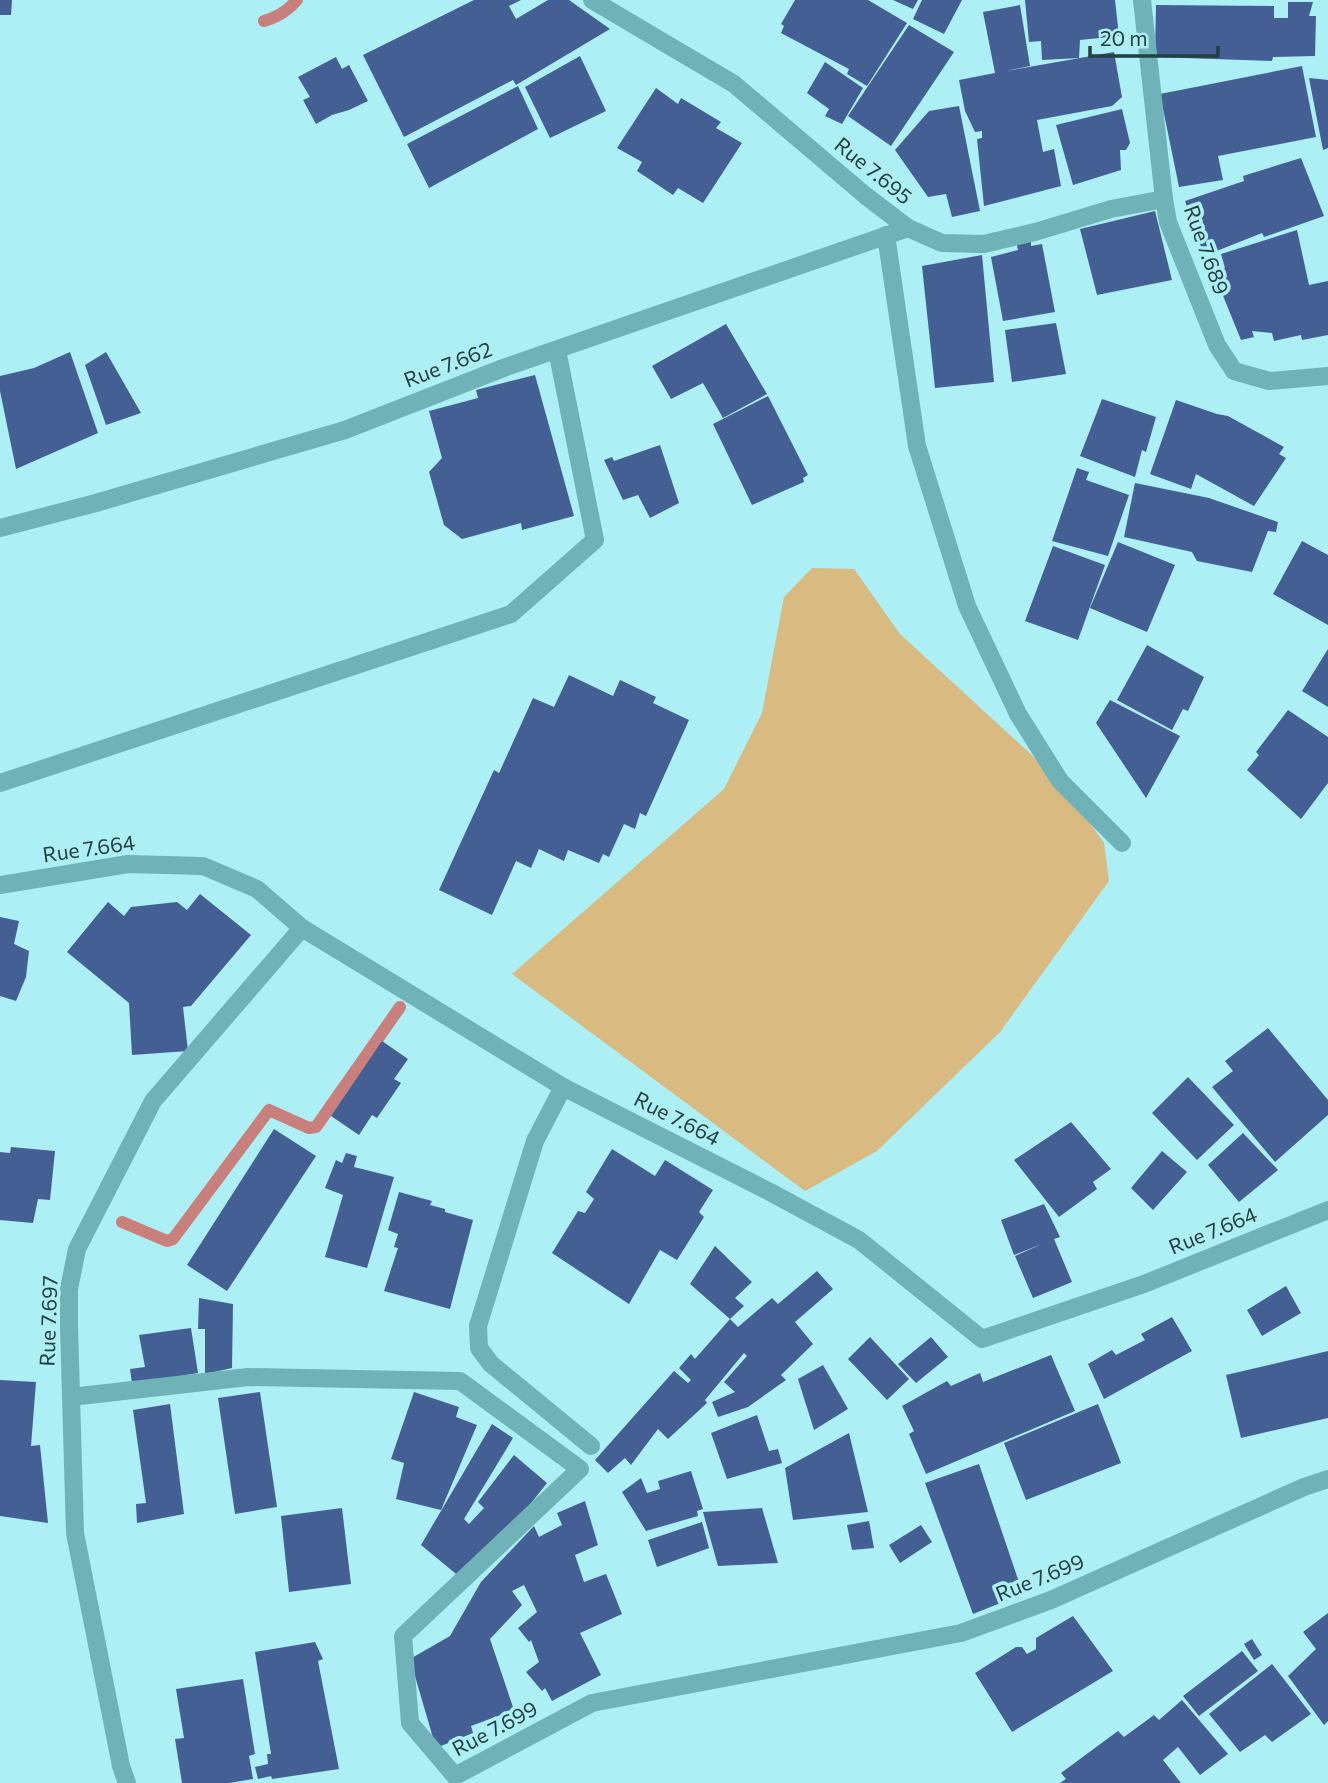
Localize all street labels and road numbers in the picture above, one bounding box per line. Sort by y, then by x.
street label: Rue 7.695 [830,131,918,209]
street label: Rue 7.689 [1180,201,1235,298]
street label: Rue 7.662 [400,335,495,392]
street label: Rue 7.664 [41,829,137,866]
street label: Rue 7.664 [631,1085,725,1150]
street label: Rue 7.664 [1165,1200,1261,1259]
street label: Rue 7.697 [33,1275,62,1367]
street label: Rue 7.699 [992,1548,1087,1606]
street label: Rue 7.699 [447,1695,541,1761]

